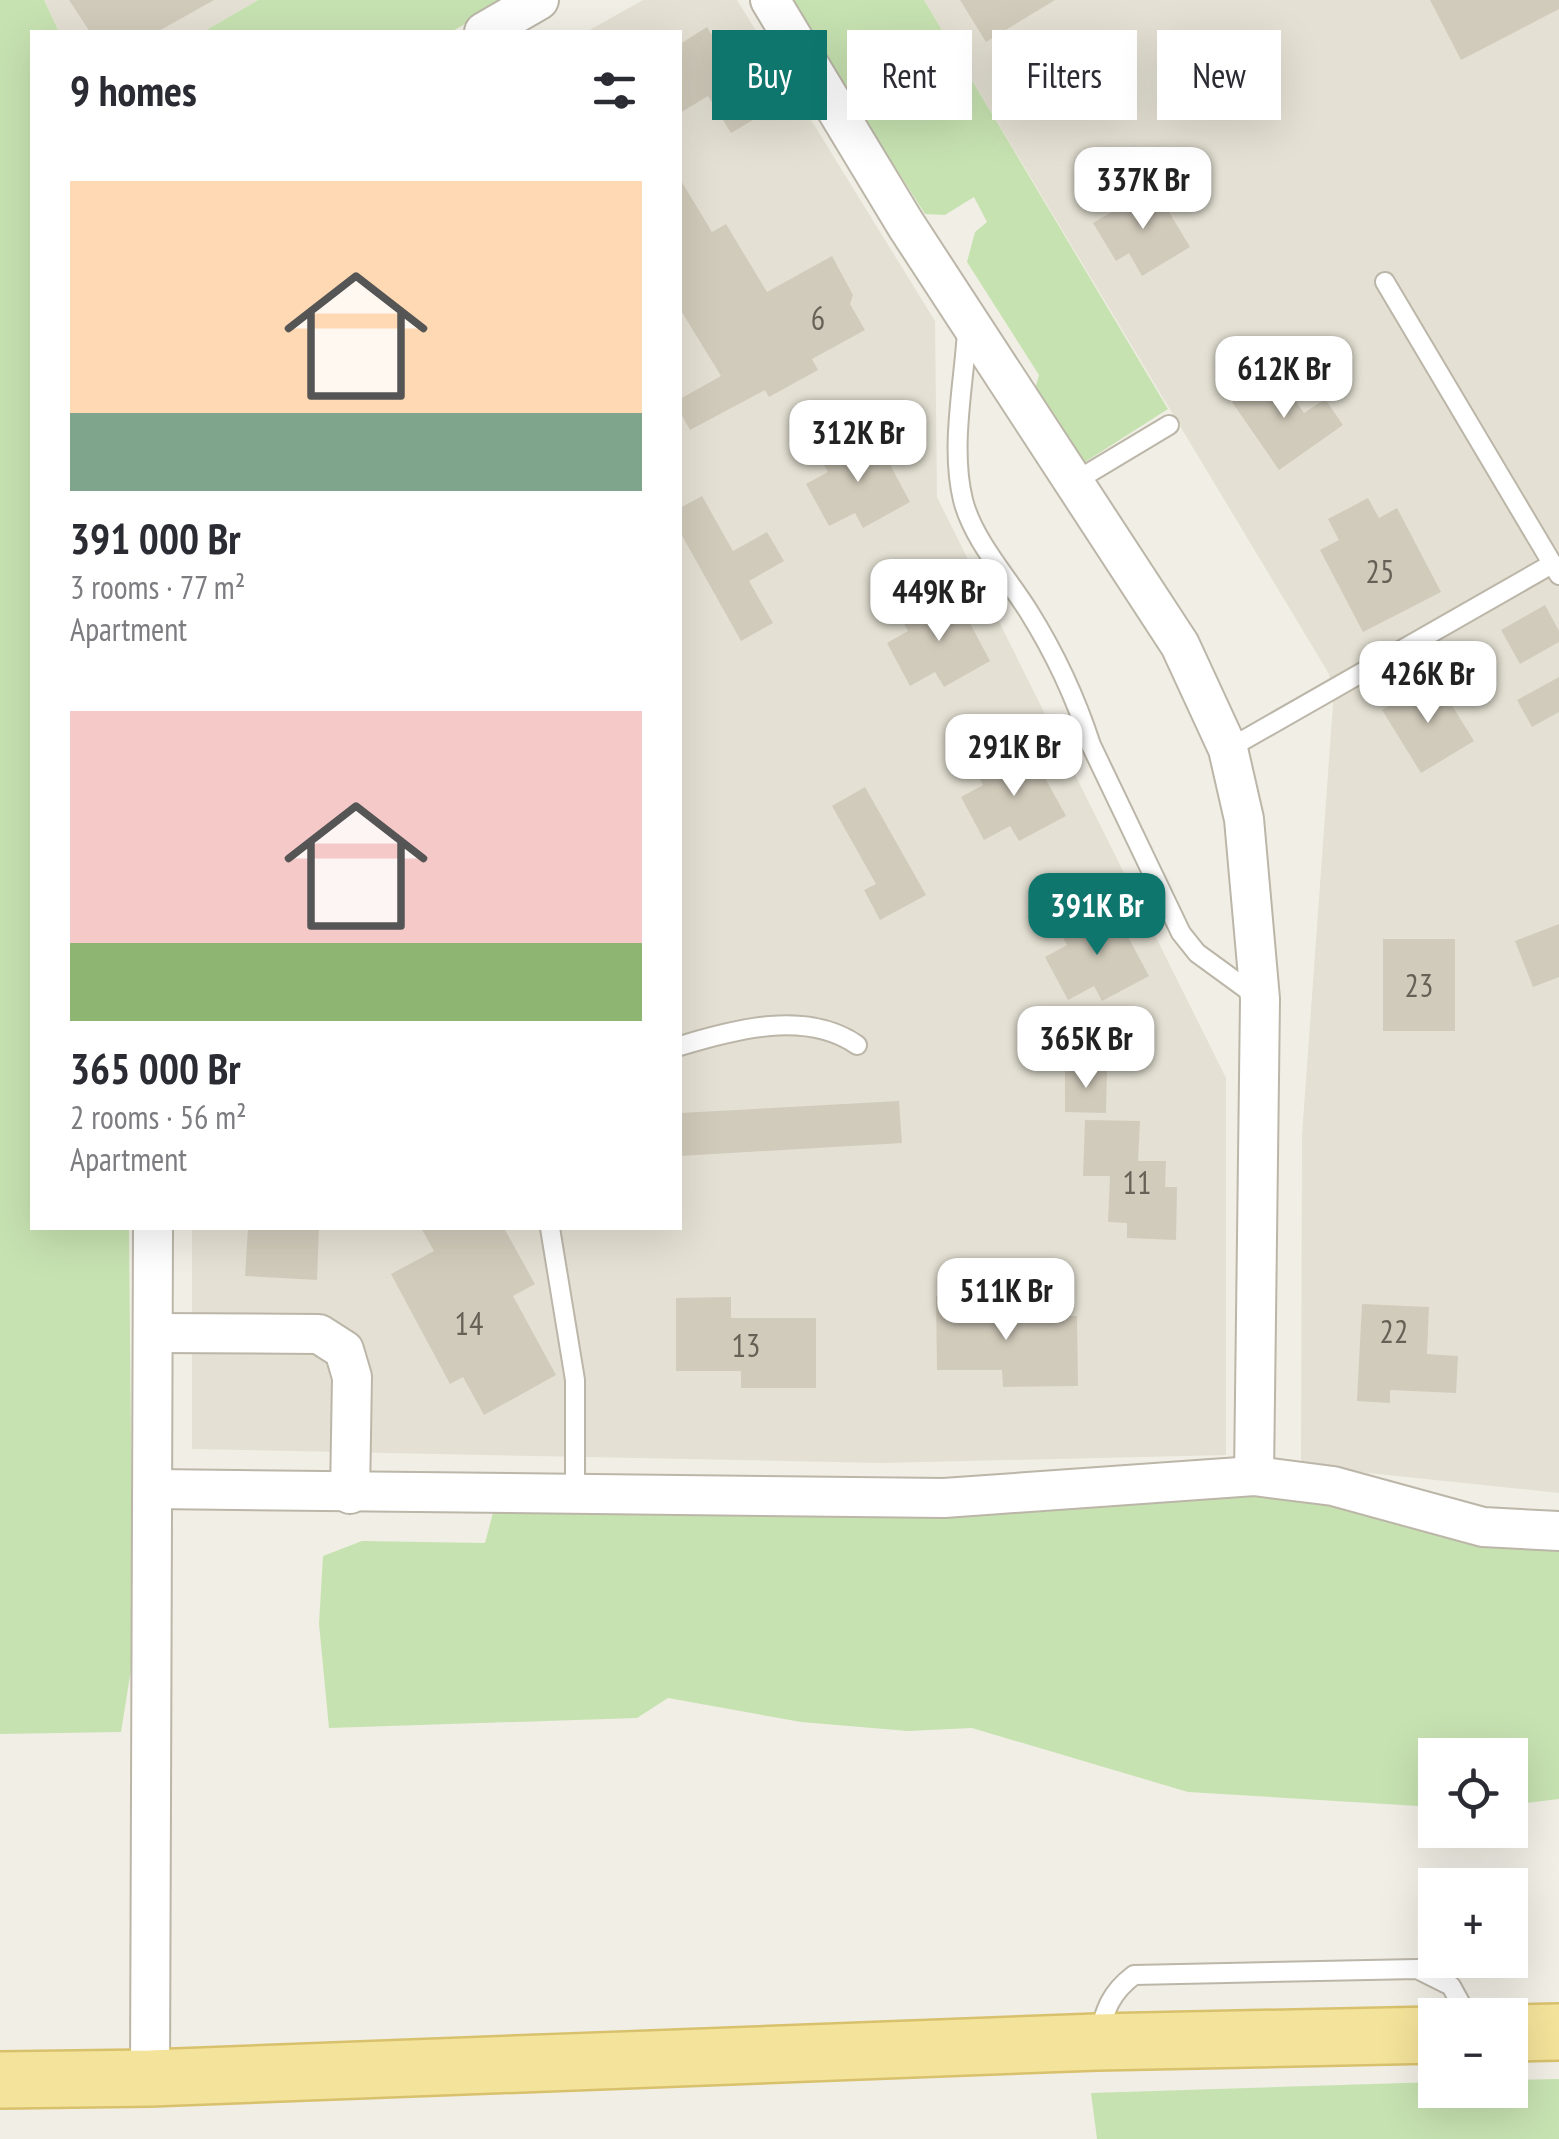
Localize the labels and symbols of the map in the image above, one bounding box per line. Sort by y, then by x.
pin: 337K Br [1051,147,1235,232]
house number: 6 [811,297,825,339]
pin: 612K Br [1192,336,1376,421]
pin: 312K Br [766,400,950,485]
house number: 25 [1366,550,1394,592]
pin: 449K Br [847,559,1031,644]
pin: 426K Br [1336,641,1520,726]
pin: 291K Br [922,714,1106,799]
pin: 391K Br [1005,873,1189,958]
house number: 23 [1405,964,1433,1006]
pin: 365K Br [994,1006,1178,1091]
house number: 11 [1123,1161,1151,1203]
pin: 511K Br [914,1258,1098,1343]
house number: 14 [455,1302,483,1344]
house number: 22 [1380,1310,1408,1352]
house number: 13 [732,1324,760,1366]

